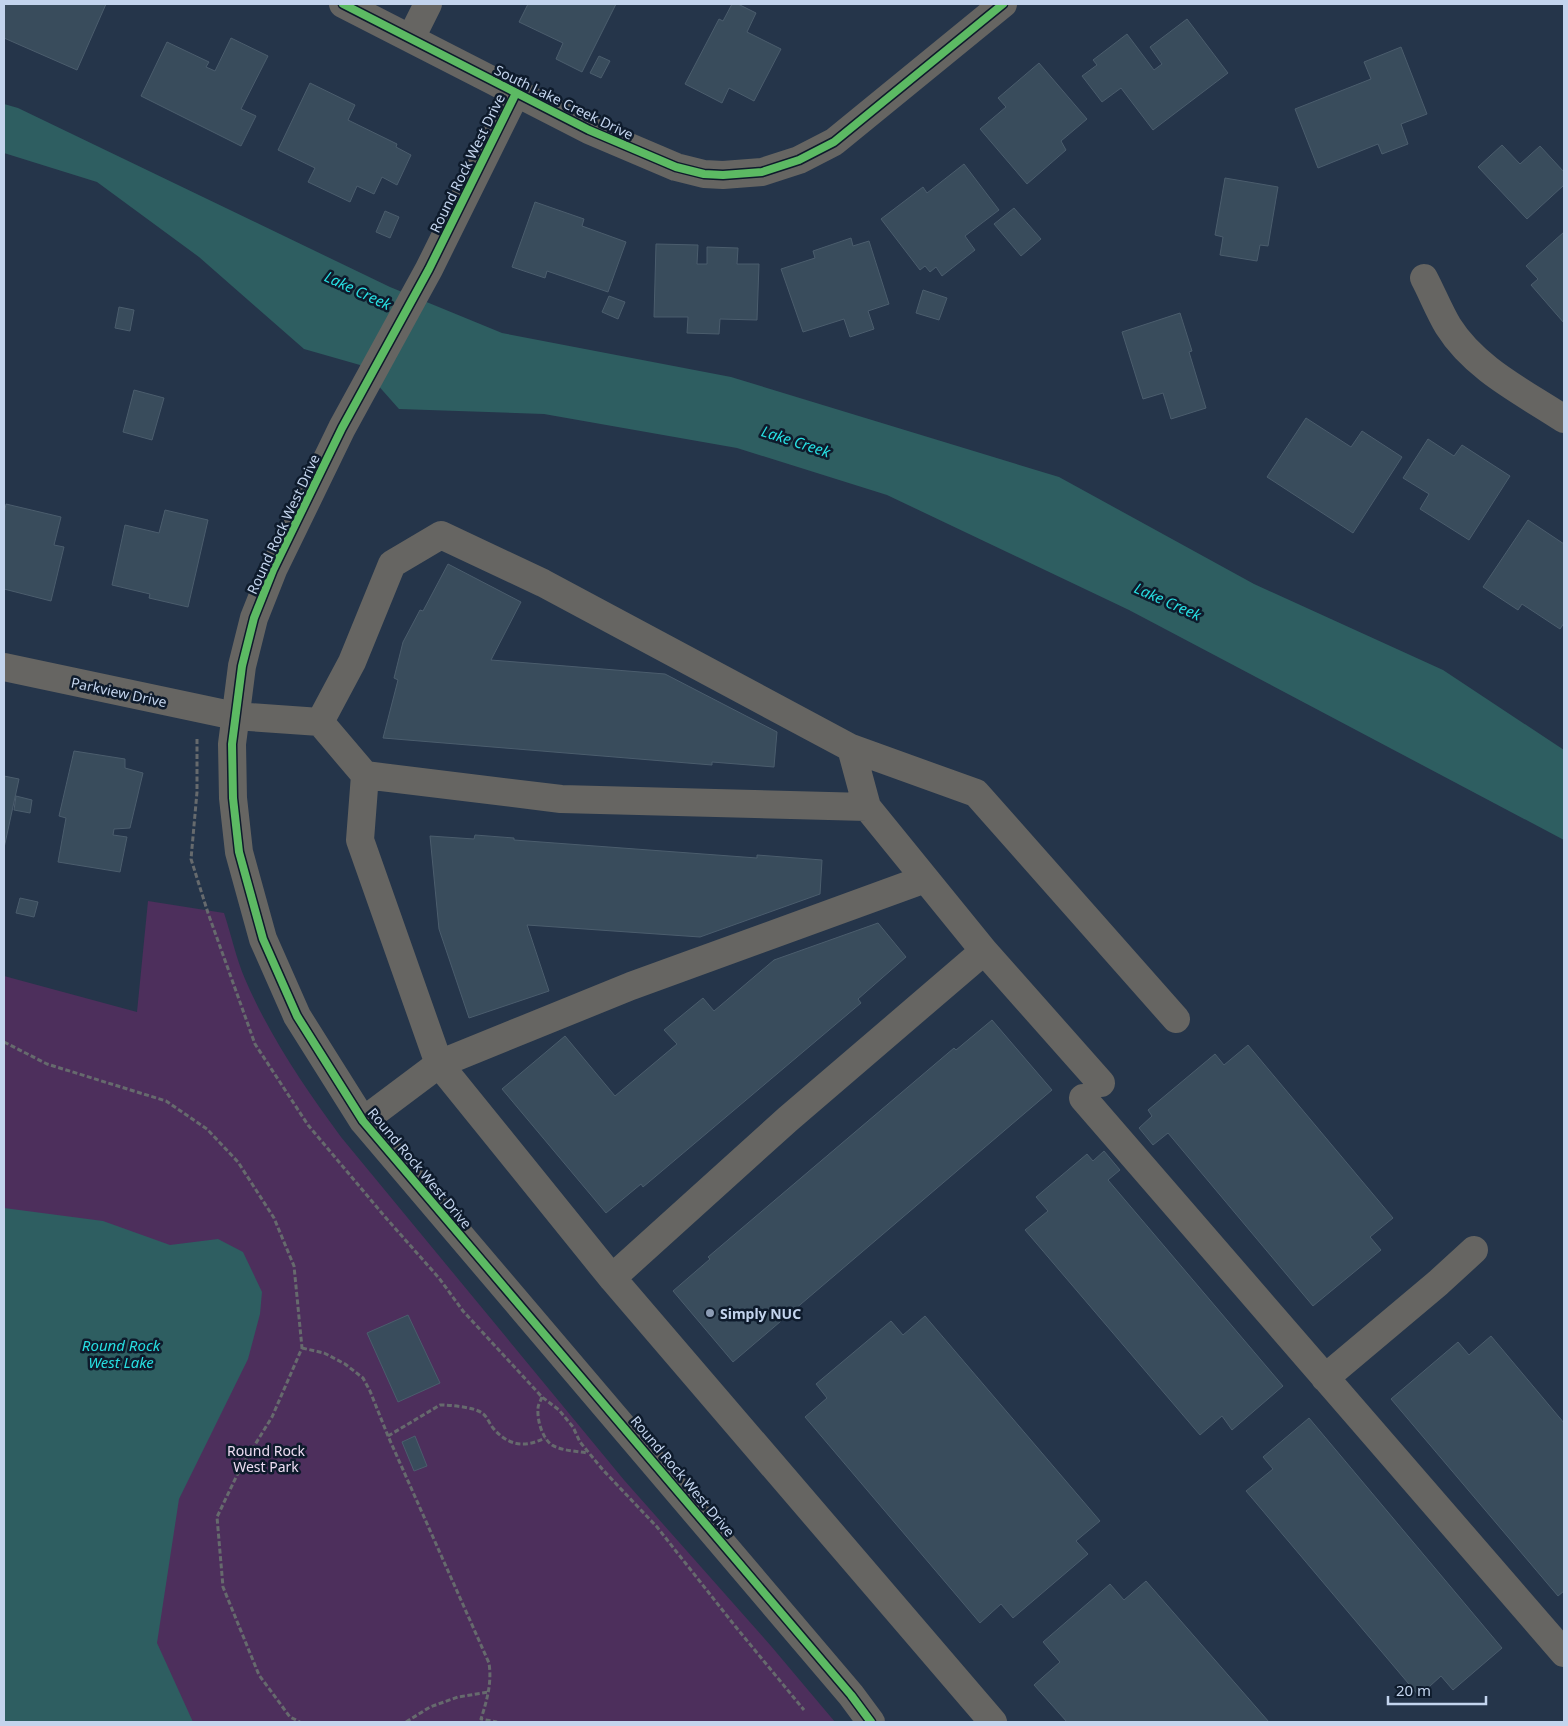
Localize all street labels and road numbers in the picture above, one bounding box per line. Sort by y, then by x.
street label: South Lake Creek Drive [491,60,637,144]
street label: Round Rock West Drive [425,90,509,236]
street label: Round Rock West Drive [242,451,324,597]
street label: Parkview Drive [69,673,169,711]
street label: Round Rock West Drive [364,1104,476,1233]
street label: Round Rock West Drive [627,1412,739,1541]

